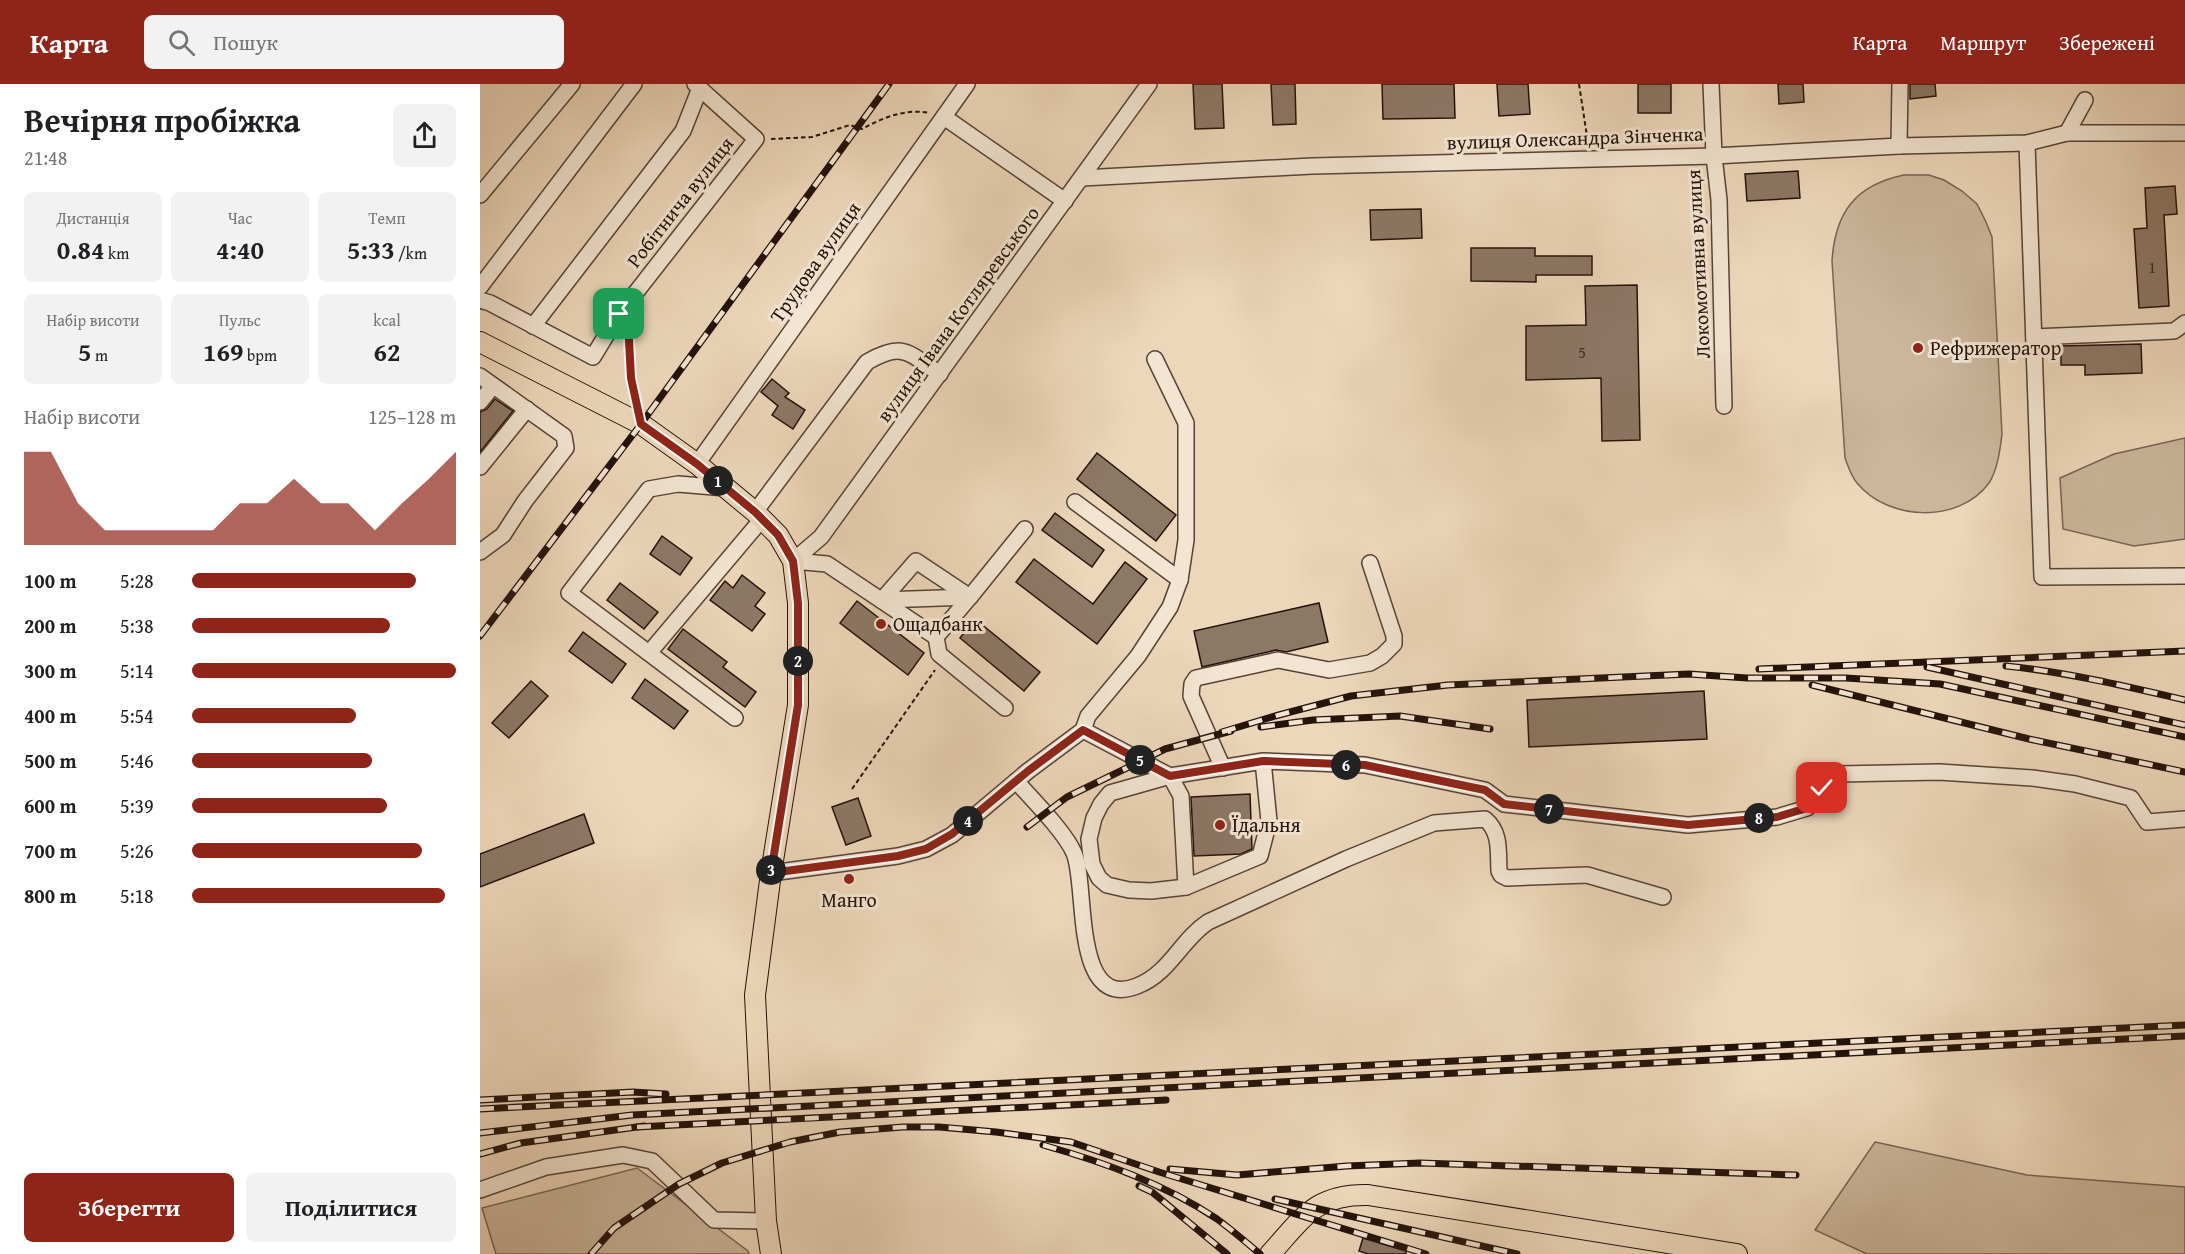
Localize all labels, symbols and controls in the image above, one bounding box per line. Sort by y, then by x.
search box [144,15,564,69]
text: Карта [30,22,108,63]
icon: search [165,26,198,59]
text: Пошук [213,26,278,58]
text: Карта [1853,27,1907,58]
text: Маршрут [1940,27,2026,58]
text: Збережені [2059,27,2155,58]
text: Вечірня пробіжка [24,96,300,144]
button: share [393,104,456,167]
street label: вулиця Олександра Зінченка [1446,119,1704,156]
street label: Робітнича вулиця [619,130,740,273]
text: 21:48 [24,143,67,172]
street label: Локомотивна вулиця [1678,169,1717,359]
street label: Трудова вулиця [762,196,867,328]
street label: вулиця Івана Котляревського [869,200,1046,428]
text: Дистанція [56,206,130,230]
text: Час [228,206,252,230]
text: Темп [369,206,405,230]
text: 0.84 [57,230,105,269]
text: 4:40 [216,230,264,269]
text: 5:33 [347,230,395,269]
text: km [105,241,129,265]
text: /km [395,241,427,265]
house number: 1 [2148,255,2156,279]
pin [593,288,644,339]
icon: arrive [602,297,635,330]
text: Набір висоти [47,308,139,332]
text: Пульс [219,308,261,332]
text: kcal [373,308,401,332]
text: 5 [78,332,91,371]
text: 169 [203,332,243,371]
text: 62 [374,332,400,371]
place label: Рефрижератор [1930,333,2061,362]
house number: 5 [1578,340,1586,364]
marker: Рефрижератор [1911,341,1925,355]
text: m [91,343,108,367]
text: bpm [243,343,277,367]
text: Набір висоти [24,402,140,431]
text: 125–128 m [368,402,456,431]
pin: 1 [703,466,733,496]
text: 1 [714,469,722,493]
text: 100 m [24,566,77,595]
text: 5:28 [120,566,154,595]
place label: Ощадбанк [893,609,983,638]
text: 200 m [24,611,77,640]
text: 5:38 [120,611,154,640]
marker: Ощадбанк [874,617,888,631]
pin: 2 [783,646,813,676]
text: 2 [794,649,802,673]
text: 300 m [24,656,77,685]
text: 5:14 [120,656,154,685]
text: 400 m [24,701,77,730]
text: 5:54 [120,701,154,730]
pin: 5 [1125,745,1155,775]
text: 500 m [24,746,77,775]
text: 5:46 [120,746,154,775]
text: 5 [1136,748,1144,772]
pin: 6 [1331,750,1361,780]
text: 6 [1342,753,1350,777]
pin [1796,762,1847,813]
icon: check [1805,771,1838,804]
text: 600 m [24,791,77,820]
text: 5:39 [120,791,154,820]
pin: 7 [1534,794,1564,824]
text: 7 [1545,797,1553,821]
pin: 8 [1744,803,1774,833]
pin: 4 [953,806,983,836]
text: 8 [1755,806,1763,830]
text: 4 [964,809,972,833]
place label: Їдальня [1231,810,1301,839]
marker: Їдальня [1213,818,1227,832]
text: 700 m [24,836,77,865]
text: 5:26 [120,836,154,865]
pin: 3 [756,855,786,885]
text: 3 [767,858,775,882]
marker: Манго [842,872,856,886]
text: 800 m [24,881,77,910]
text: 5:18 [120,881,154,910]
place label: Манго [821,885,877,914]
button: Зберегти [24,1173,234,1242]
button: Поділитися [246,1173,456,1242]

